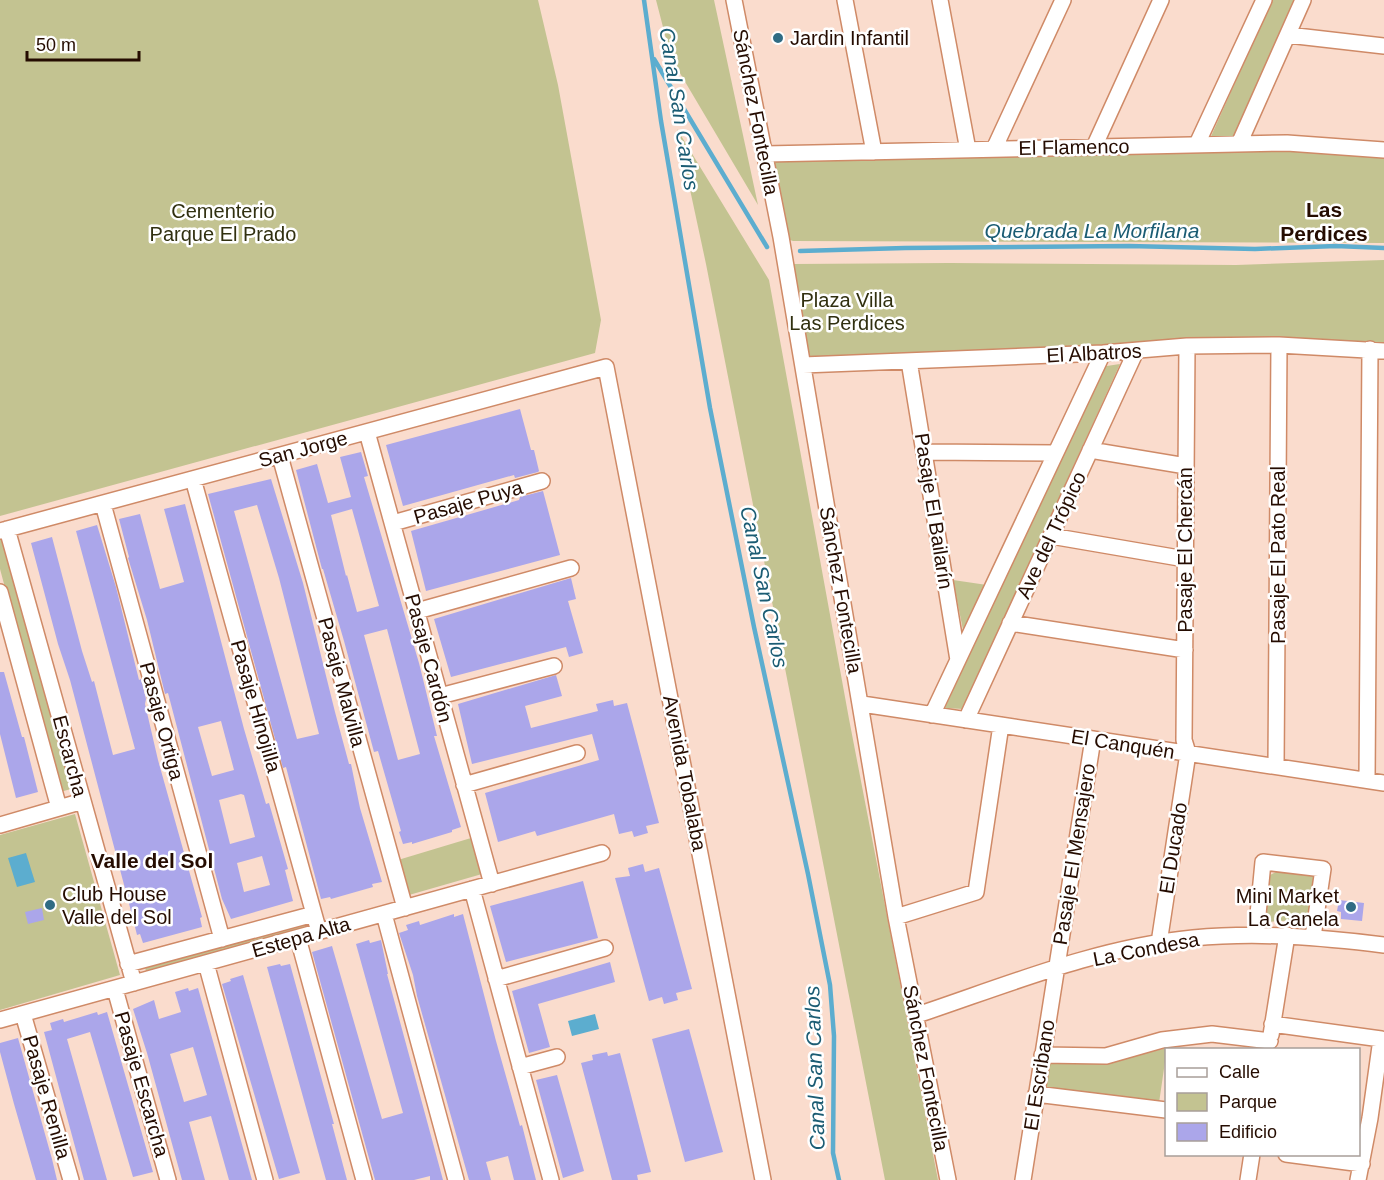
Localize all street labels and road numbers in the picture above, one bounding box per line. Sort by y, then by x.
street label: Sánchez Fontecilla [729,27,783,198]
street label: El Flamenco [1018,135,1130,159]
street label: El Albatros [1046,340,1142,366]
street label: San Jorge [256,427,350,471]
street label: Pasaje El Bailarín [911,431,957,591]
street label: Pasaje El Pato Real [1267,466,1289,644]
street label: Pasaje El Chercán [1174,467,1196,633]
street label: Ave del Trópico [1012,468,1090,602]
street label: Pasaje Puya [411,476,526,528]
street label: Sánchez Fontecilla [815,505,867,676]
street label: Pasaje Cardón [401,591,457,725]
street label: Pasaje Malvilla [314,615,370,750]
street label: Pasaje Hinojilla [227,637,286,776]
street label: Pasaje Ortiga [136,660,189,783]
street label: Avenida Tobalaba [659,693,711,854]
street label: Escarcha [49,713,92,800]
street label: El Canquén [1070,725,1176,763]
street label: Pasaje El Mensajero [1049,762,1099,946]
street label: El Ducado [1155,801,1191,895]
street label: Estepa Alta [249,912,354,962]
street label: La Condesa [1091,928,1202,970]
street label: Sánchez Fontecilla [899,983,953,1154]
street label: Pasaje Escarcha [111,1009,173,1160]
street label: El Escribano [1019,1018,1059,1132]
street label: Pasaje Renilla [19,1033,75,1162]

